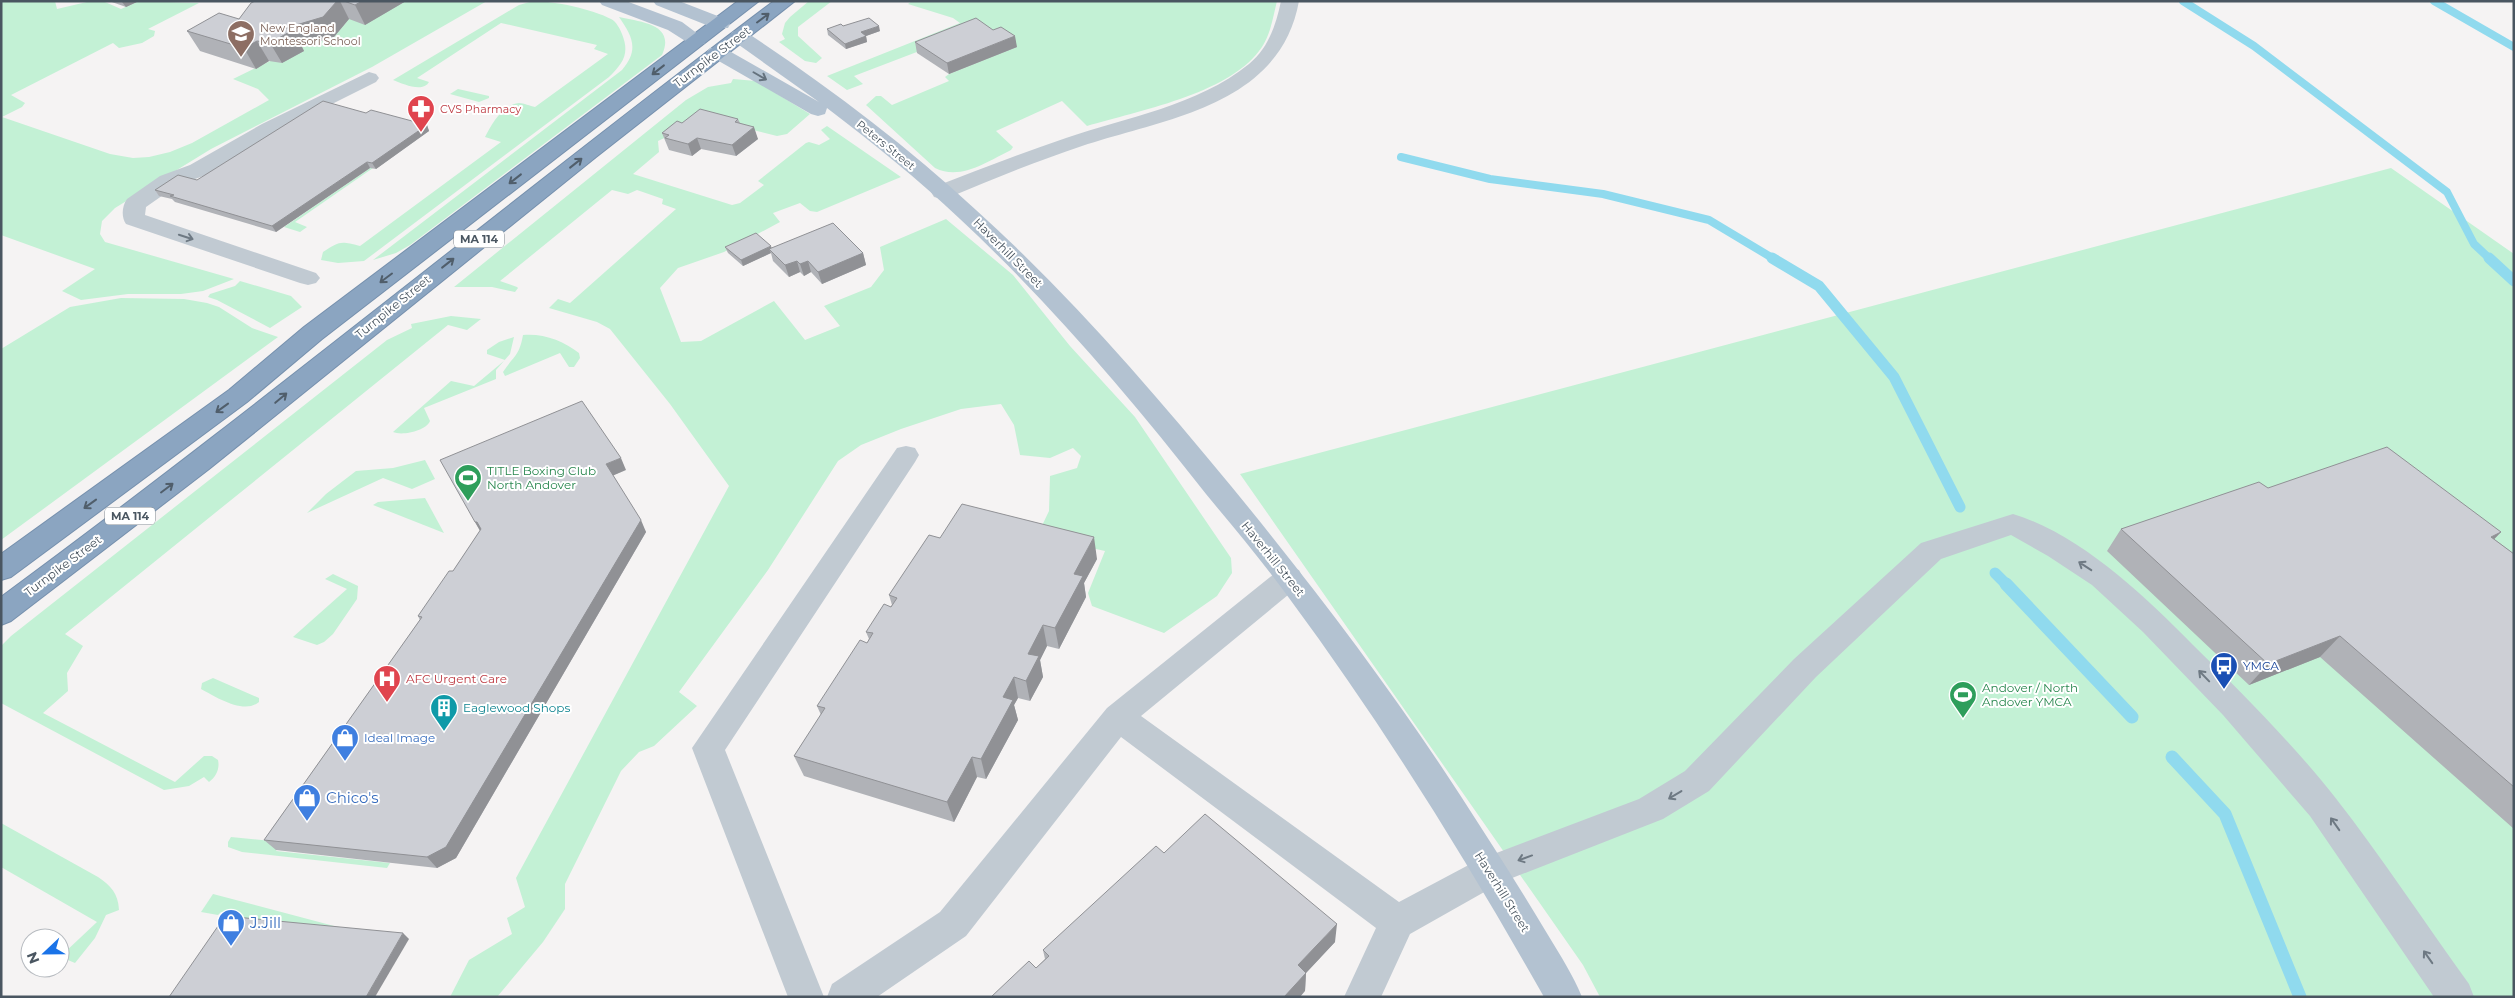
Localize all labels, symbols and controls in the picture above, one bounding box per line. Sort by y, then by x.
one-way arrow [756,13,769,24]
school or university icon: New England Montessori School [226,19,256,58]
place label: New England Montessori School [260,21,361,48]
street label: Turnpike Street [670,23,753,90]
one-way arrow [652,64,665,75]
one-way arrow [752,71,767,81]
pharmacy icon: CVS Pharmacy [406,94,436,133]
place label: CVS Pharmacy [440,102,521,116]
street label: Peters Street [854,117,918,173]
one-way arrow [569,157,582,168]
one-way arrow [509,173,522,184]
street label: Haverhill Street [970,215,1046,291]
road number: MA 114 [454,230,504,248]
one-way arrow [178,232,194,242]
one-way arrow [441,258,454,269]
street label: Turnpike Street [352,272,433,342]
one-way arrow [379,273,393,283]
one-way arrow [274,393,287,404]
one-way arrow [215,403,229,413]
sports icon: TITLE Boxing Club North Andover [453,463,483,502]
place label: TITLE Boxing Club North Andover [487,463,596,492]
one-way arrow [160,483,173,494]
one-way arrow [84,499,98,509]
road number: MA 114 [105,508,155,524]
street label: Haverhill Street [1239,518,1308,599]
street label: Turnpike Street [21,532,104,599]
one-way arrow [2079,560,2093,570]
bus stop icon: YMCA [2209,651,2239,690]
place label: YMCA [2243,658,2279,673]
hospital icon: AFC Urgent Care [372,664,402,703]
one-way arrow [2198,669,2210,682]
place label: AFC Urgent Care [406,671,507,686]
sports icon: Andover / North Andover YMCA [1948,680,1978,719]
place label: Andover / North Andover YMCA [1982,680,2078,709]
building icon: Eaglewood Shops [429,693,459,732]
place label: Eaglewood Shops [463,700,570,715]
shop icon: Ideal Image [330,723,360,762]
place label: Ideal Image [364,730,435,745]
shop icon: Chico's [292,783,322,822]
place label: Chico's [326,788,379,807]
one-way arrow [1668,790,1682,800]
one-way arrow [2330,817,2340,831]
street label: Haverhill Street [1472,849,1533,935]
one-way arrow [1518,854,1533,863]
shop icon: J.Jill [216,908,246,947]
place label: J.Jill [249,913,281,932]
north arrow [20,928,70,978]
text: N [22,949,43,966]
one-way arrow [2423,950,2433,964]

